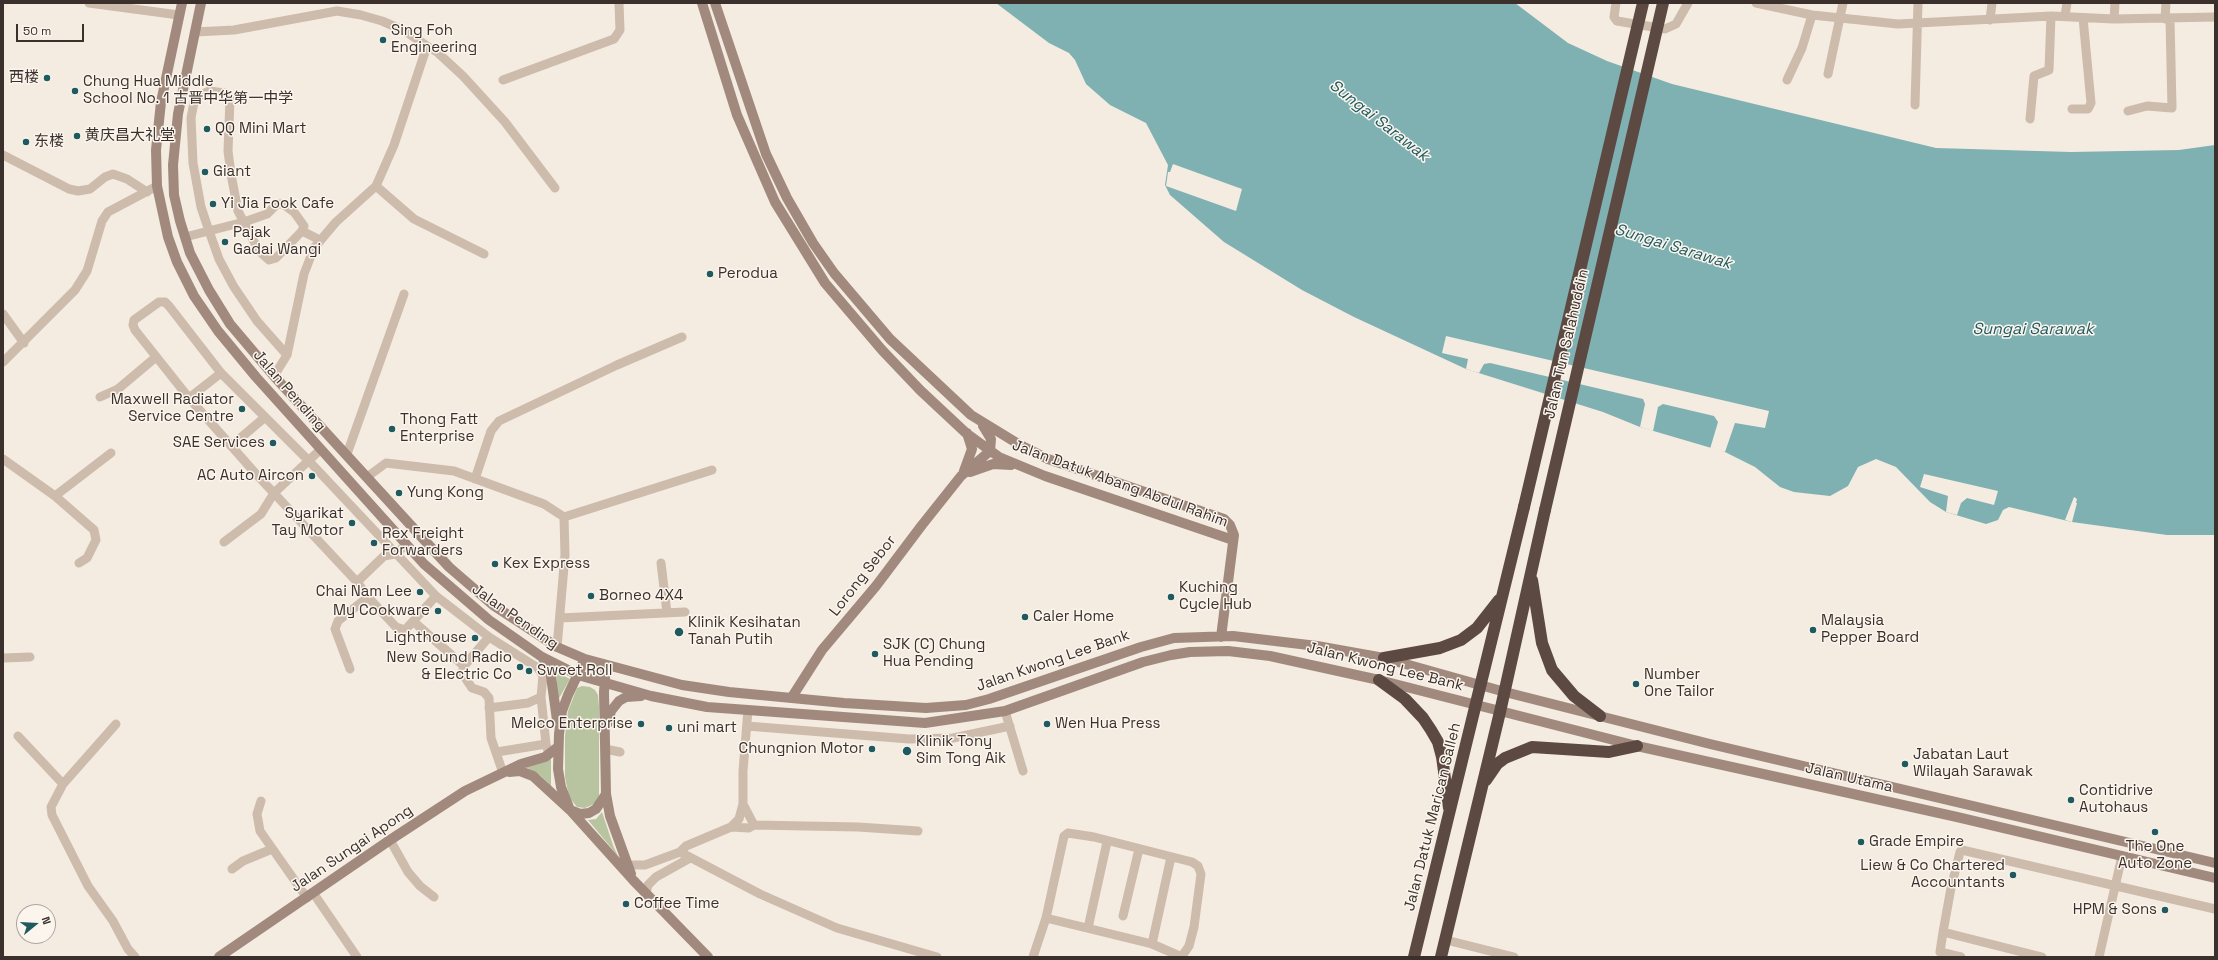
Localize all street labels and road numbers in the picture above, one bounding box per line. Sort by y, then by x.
street label: Jalan Tun Salahuddin [1541,267,1593,421]
street label: Jalan Pending [249,347,329,435]
street label: Jalan Datuk Abang Abdul Rahim [1010,436,1230,532]
street label: Lorong Sebor [826,532,900,620]
street label: Jalan Pending [468,581,562,653]
street label: Jalan Kwong Lee Bank [974,626,1132,696]
street label: Jalan Kwong Lee Bank [1305,639,1465,695]
street label: Jalan Datuk Marican Salleh [1401,721,1465,913]
street label: Jalan Utama [1803,759,1895,797]
street label: Jalan Sungai Apong [288,802,416,896]

